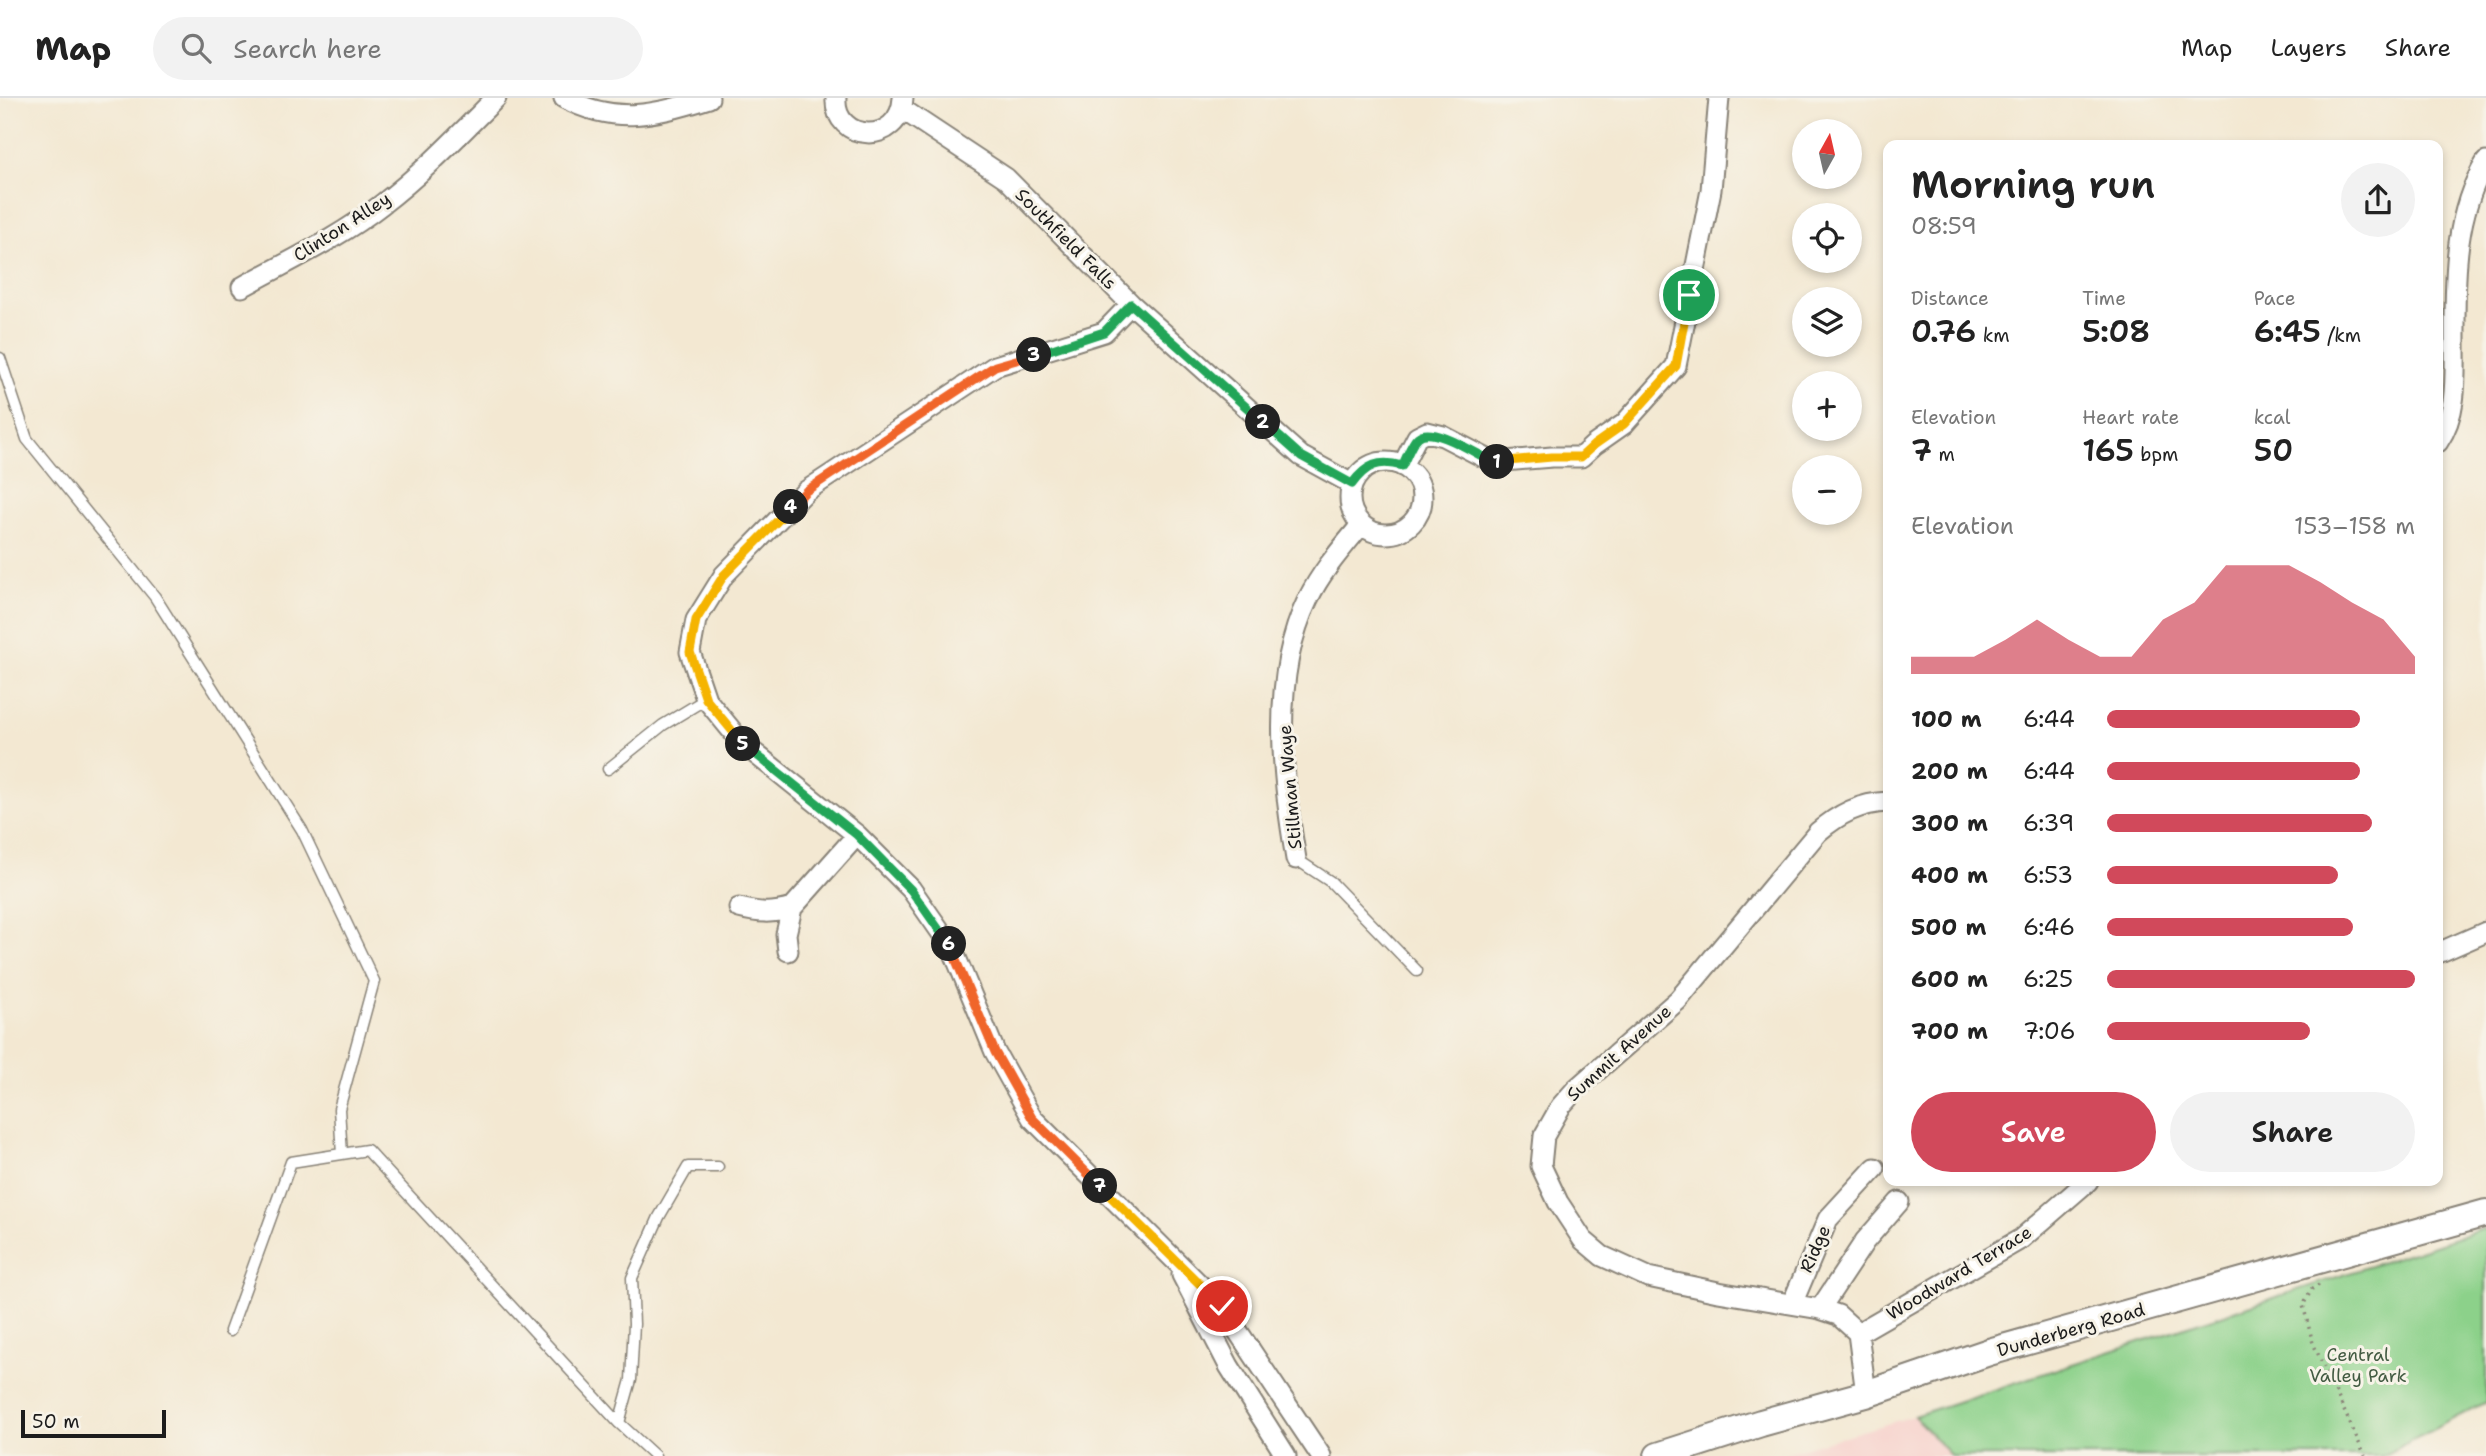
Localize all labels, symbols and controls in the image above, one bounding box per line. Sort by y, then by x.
search box [153,17,643,80]
text: Map [35,26,111,71]
icon: search [177,29,215,67]
text: Search here [233,31,382,66]
text: Map [2181,32,2232,64]
text: Layers [2270,32,2347,64]
text: Share [2385,32,2451,64]
north arrow [1792,119,1862,189]
map controls [1792,119,1862,525]
text: Morning run [1911,159,2155,210]
button: share [2341,163,2415,237]
street label: Southfield Falls [1010,183,1122,295]
street label: Clinton Alley [289,187,395,267]
button: locate [1792,203,1862,273]
text: 08:59 [1911,211,1977,241]
pin [1659,265,1719,325]
icon: arrive [1670,276,1708,314]
text: Distance [1911,286,1989,311]
text: Time [2082,286,2126,311]
text: Pace [2254,286,2295,311]
button: layers [1792,287,1862,357]
text: 0.76 [1911,311,1976,352]
text: 5:08 [2082,311,2150,352]
text: 6:45 [2254,311,2321,352]
text: km [1976,323,2010,348]
text: /km [2321,323,2361,348]
pin: 3 [1016,338,1052,372]
text: 3 [1027,342,1040,367]
button: + [1792,371,1862,441]
pin: 2 [1246,404,1280,440]
text: Elevation [1911,405,1996,430]
text: Heart rate [2082,405,2179,430]
text: kcal [2254,405,2291,430]
text: 2 [1256,409,1269,434]
text: 7 [1911,430,1932,471]
text: 165 [2082,430,2134,471]
text: 50 [2254,430,2293,471]
text: m [1932,442,1955,467]
text: bpm [2134,442,2179,467]
pin: 1 [1480,444,1514,480]
text: 1 [1492,449,1501,474]
button: − [1792,455,1862,525]
pin: 4 [774,490,808,524]
text: 4 [784,494,797,519]
text: Elevation [1911,511,2014,541]
text: 153–158 m [2294,511,2415,541]
text: 100 m [1911,704,1982,734]
text: 6:44 [2023,704,2075,734]
street label: Stillman Waye [1273,724,1307,850]
pin: 5 [726,726,760,762]
text: 5 [737,731,748,756]
text: 200 m [1911,756,1988,786]
text: 6:44 [2023,756,2075,786]
text: 300 m [1911,808,1988,838]
text: 6:39 [2023,808,2074,838]
text: 400 m [1911,860,1988,890]
text: 6:53 [2023,860,2073,890]
text: 500 m [1911,912,1986,942]
text: 6:46 [2023,912,2075,942]
pin: 6 [932,926,967,962]
text: 6 [942,931,955,956]
text: 600 m [1911,964,1988,994]
text: 6:25 [2023,964,2073,994]
street label: Summit Avenue [1561,1000,1677,1106]
text: 700 m [1911,1016,1988,1046]
text: 7:06 [2023,1016,2076,1046]
button: Save [1911,1092,2156,1172]
button: Share [2170,1092,2415,1172]
pin: 7 [1082,1168,1118,1204]
text: 7 [1093,1173,1106,1198]
street label: Woodward Terrace [1882,1220,2036,1326]
street label: Ridge [1794,1221,1836,1277]
pin [1192,1276,1252,1336]
icon: check [1203,1287,1241,1325]
street label: Dunderberg Road [1994,1297,2148,1363]
park label: Central Valley Park [2309,1343,2407,1388]
scale bar [21,1407,166,1439]
text: 50 m [32,1409,80,1434]

